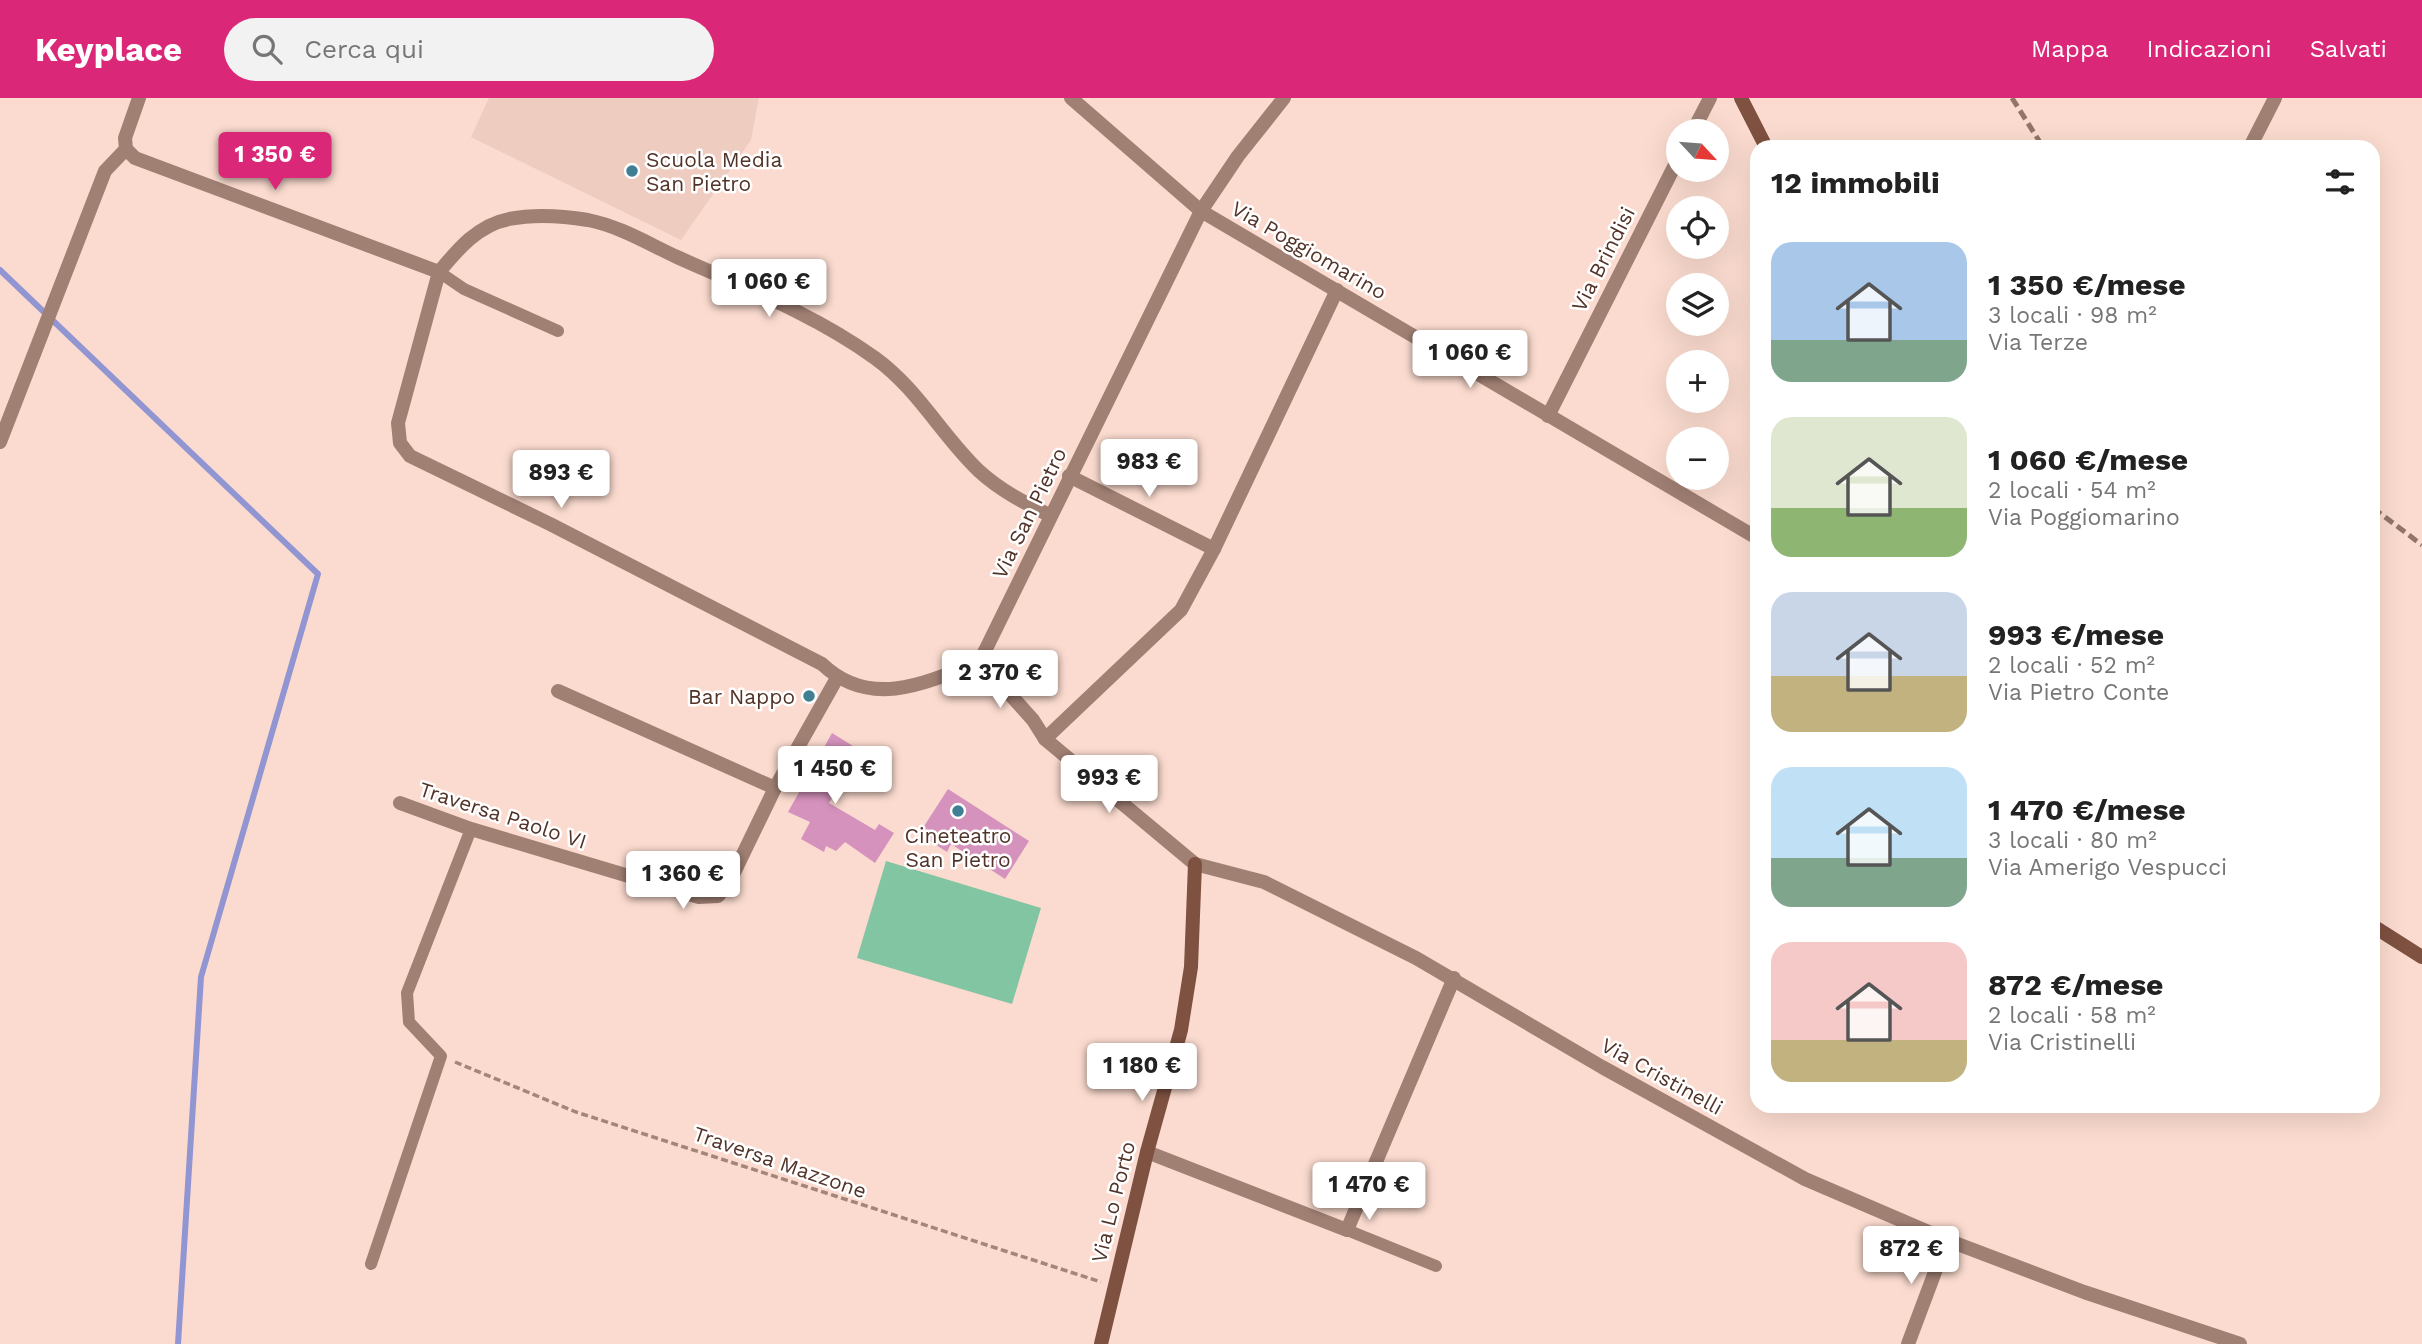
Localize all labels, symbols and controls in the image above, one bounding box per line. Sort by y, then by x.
search box [224,18,714,81]
text: Keyplace [35,30,182,69]
icon: search [248,30,286,68]
text: Cerca qui [304,34,424,64]
text: Mappa [2031,35,2109,63]
text: Indicazioni [2147,35,2272,63]
text: Salvati [2310,35,2387,63]
north arrow [1666,119,1729,182]
map controls [1666,119,1729,490]
pin: 1 350 € [210,132,340,192]
text: 1 350 € [234,141,316,168]
place label: Scuola Media San Pietro [646,147,782,196]
marker: Scuola Media San Pietro [624,163,640,179]
icon: filters [2321,163,2359,201]
text: 12 immobili [1771,165,1940,200]
street label: Via Poggiomarino [1227,195,1391,305]
button: locate [1666,196,1729,259]
street label: Via Brindisi [1566,203,1640,315]
pin: 1 060 € [704,260,834,319]
text: 1 350 €/mese [1988,267,2186,302]
text: 1 060 € [727,268,811,295]
icon: home [1827,270,1911,354]
button: layers [1666,273,1729,336]
text: 3 locali · 98 m² [1988,302,2157,329]
text: Via Terze [1988,329,2088,356]
pin: 1 060 € [1405,330,1535,390]
text: 1 060 € [1428,339,1512,366]
button: + [1666,350,1729,413]
button: − [1666,427,1729,490]
pin: 983 € [1100,440,1198,499]
text: 1 060 €/mese [1988,442,2188,477]
street label: Via San Pietro [986,443,1072,583]
icon: home [1827,445,1911,529]
text: 983 € [1117,448,1181,475]
pin: 893 € [512,450,610,510]
text: 893 € [529,459,593,486]
text: 2 locali · 54 m² [1988,477,2156,504]
text: Via Poggiomarino [1988,504,2180,531]
text: 993 €/mese [1988,617,2164,652]
icon: home [1827,620,1911,704]
pin: 2 370 € [935,650,1065,710]
text: 2 locali · 52 m² [1988,652,2155,679]
text: 2 370 € [958,659,1042,686]
text: Via Pietro Conte [1988,679,2169,706]
place label: Bar Nappo [688,684,795,709]
marker: Bar Nappo [801,688,817,704]
pin: 1 450 € [770,746,900,806]
text: 1 450 € [794,755,876,782]
pin: 993 € [1060,756,1158,815]
text: 993 € [1077,764,1141,791]
street label: Traversa Paolo VI [416,776,590,854]
text: 1 470 €/mese [1988,792,2186,827]
icon: home [1827,795,1911,879]
marker: Cineteatro San Pietro [950,803,966,819]
place label: Cineteatro San Pietro [905,823,1011,872]
text: 3 locali · 80 m² [1988,827,2157,854]
pin: 1 360 € [618,852,748,911]
text: Via Amerigo Vespucci [1988,854,2227,881]
text: 1 360 € [642,860,724,887]
text: 872 €/mese [1988,967,2163,1002]
icon: home [1827,970,1911,1054]
text: 2 locali · 58 m² [1988,1002,2156,1029]
text: Via Cristinelli [1988,1029,2136,1056]
street label: Via Cristinelli [1597,1032,1727,1120]
pin: 1 180 € [1077,1044,1207,1103]
text: 1 180 € [1103,1052,1181,1079]
street label: Traversa Mazzone [690,1121,870,1203]
street label: Via Lo Porto [1086,1139,1140,1265]
pin: 1 470 € [1304,1162,1434,1222]
text: 1 470 € [1328,1171,1410,1198]
pin: 872 € [1862,1226,1960,1286]
text: 872 € [1879,1235,1943,1262]

